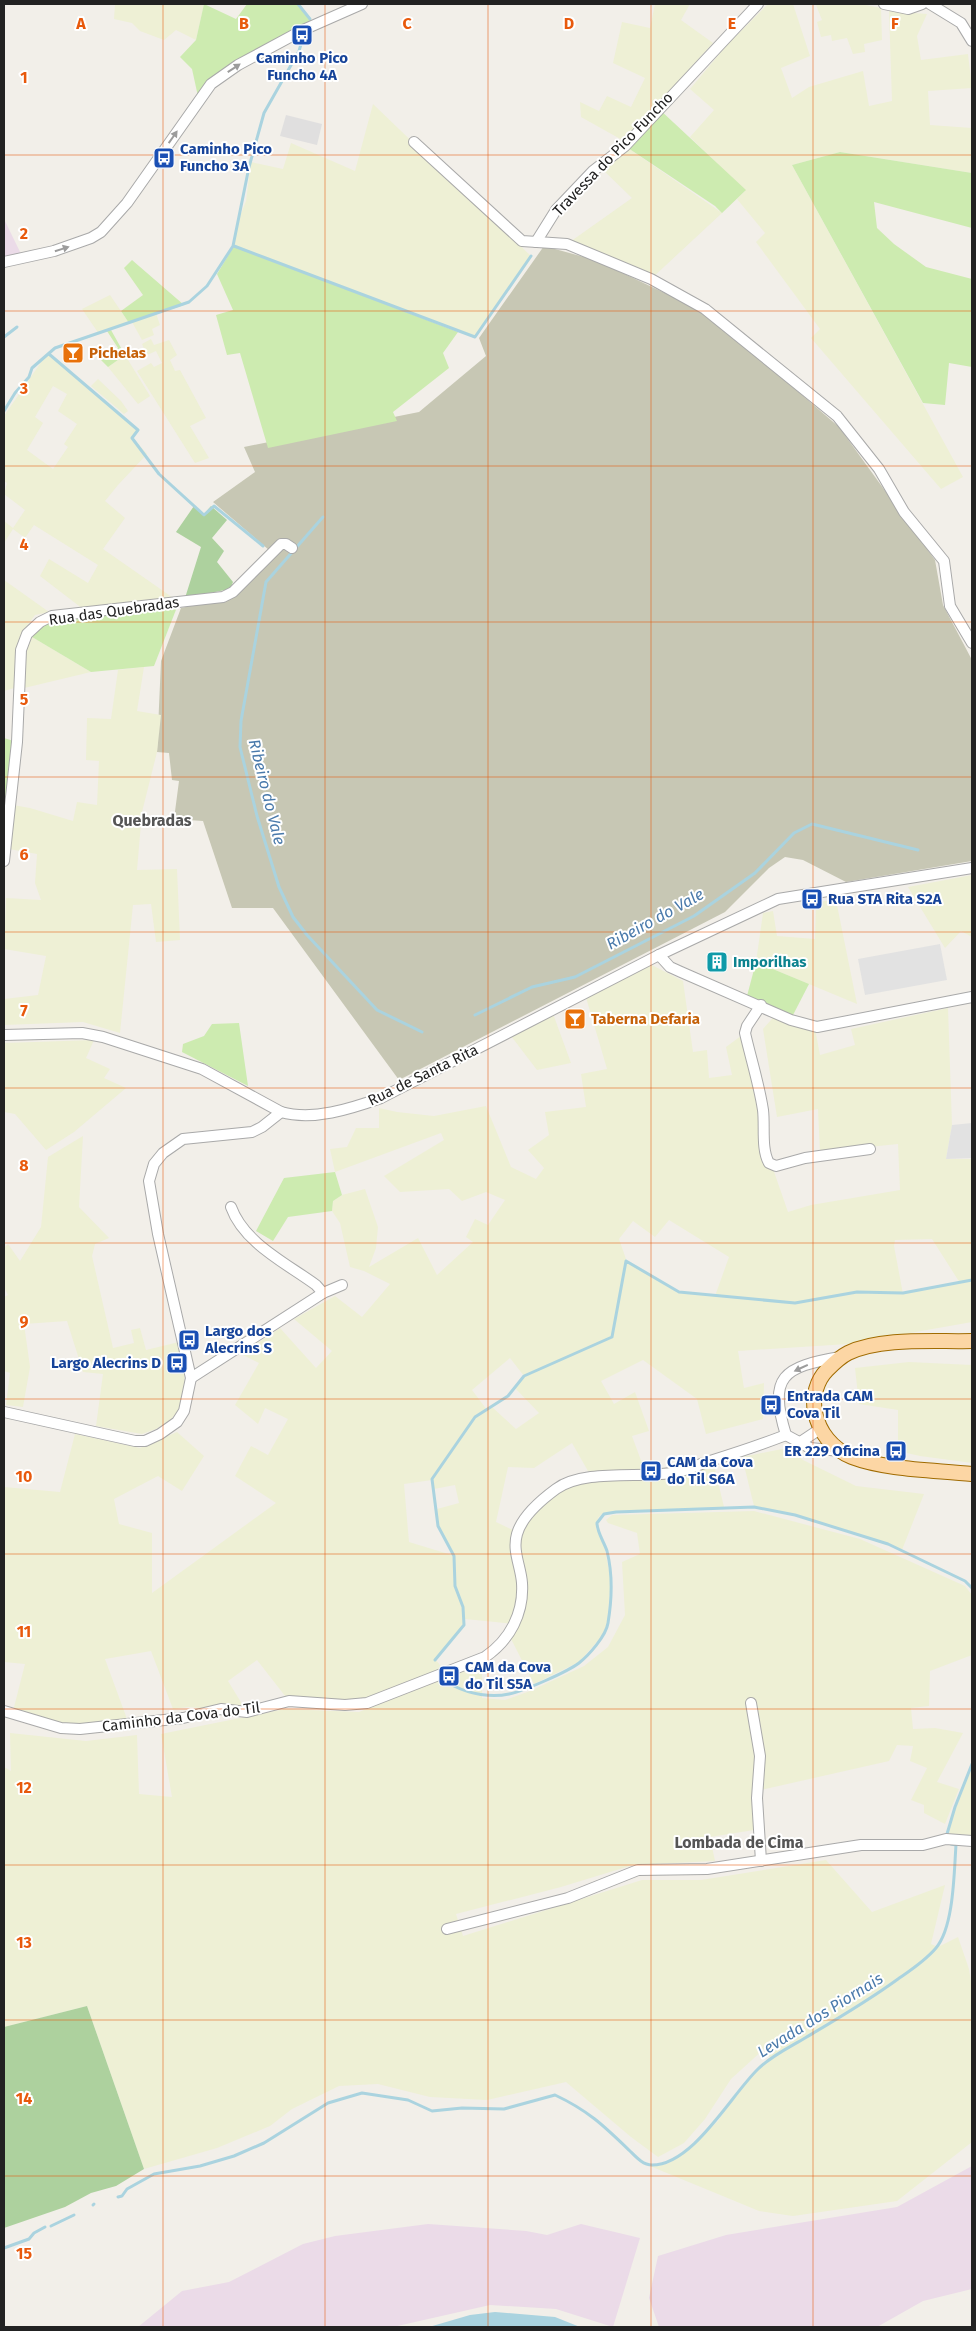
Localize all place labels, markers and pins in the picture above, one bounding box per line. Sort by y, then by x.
bus stop icon: Caminho Pico Funcho 4A [290,23,314,47]
place label: Caminho Pico Funcho 4A [256,49,348,84]
place label: Caminho Pico Funcho 3A [180,140,272,175]
bus stop icon: Caminho Pico Funcho 3A [152,146,176,170]
bar icon: Pichelas [61,341,85,365]
place label: Pichelas [89,344,146,362]
bus stop icon: Rua STA Rita S2A [800,887,824,911]
place label: Rua STA Rita S2A [828,890,943,908]
building icon: Imporilhas [705,950,729,974]
place label: Imporilhas [733,953,806,971]
bar icon: Taberna Defaria [563,1007,587,1031]
place label: Taberna Defaria [591,1010,700,1028]
place label: Largo dos Alecrins S [204,1322,272,1357]
bus stop icon: Largo dos Alecrins S [177,1328,201,1352]
bus stop icon: Largo Alecrins D [165,1351,189,1375]
place label: Largo Alecrins D [51,1354,161,1372]
place label: Entrada CAM Cova Til [787,1387,873,1422]
bus stop icon: Entrada CAM Cova Til [759,1393,783,1417]
bus stop icon: ER 229 Oficina [884,1439,908,1463]
place label: ER 229 Oficina [784,1442,880,1460]
place label: CAM da Cova do Til S6A [667,1453,753,1488]
bus stop icon: CAM da Cova do Til S6A [639,1459,663,1483]
place label: CAM da Cova do Til S5A [465,1658,551,1693]
bus stop icon: CAM da Cova do Til S5A [437,1664,461,1688]

